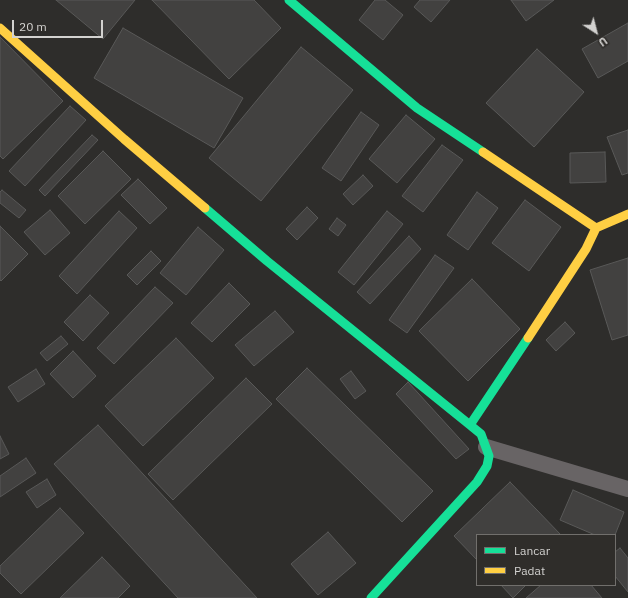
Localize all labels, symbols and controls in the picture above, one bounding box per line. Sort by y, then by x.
scale bar [14,12,105,38]
north arrow [576,12,616,52]
text: 20 m [19,19,47,34]
text: U [596,34,610,50]
legend [476,534,616,586]
text: Lancar [514,543,550,558]
text: Padat [514,563,545,578]

